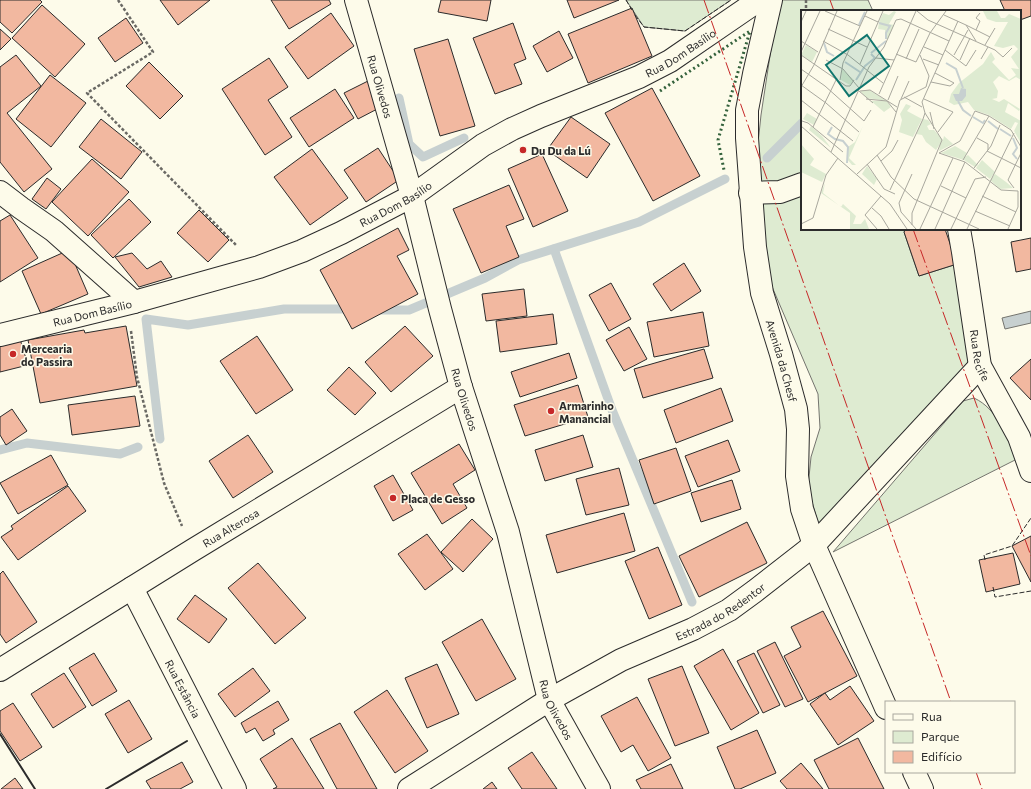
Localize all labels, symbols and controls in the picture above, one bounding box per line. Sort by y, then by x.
inset map [801,10,1021,230]
street label: Rua Dom Basílio [643,25,718,79]
street label: Rua Olivedos [366,53,396,120]
place label: Du Du da Lú [531,144,591,157]
marker: Du Du da Lú [518,145,528,155]
street label: Rua Dom Basílio [357,178,434,229]
street label: Rua Dom Basílio [52,296,133,328]
street label: Avenida da Chesf [764,318,800,404]
street label: Rua Recife [968,329,993,383]
place label: Mercearia do Passira [21,342,73,368]
marker: Mercearia do Passira [8,349,18,359]
street label: Rua Olivedos [450,366,481,432]
place label: Armarinho Manancial [559,399,614,425]
marker: Armarinho Manancial [546,406,556,416]
place label: Placa de Gesso [401,492,476,505]
marker: Placa de Gesso [388,493,398,503]
street label: Rua Alterosa [200,505,261,549]
street label: Estrada do Redentor [673,579,768,642]
street label: Rua Estância [163,657,204,720]
street label: Rua Olivedos [538,678,576,742]
legend [885,701,1015,773]
text: Rua [921,709,942,723]
text: Parque [921,729,959,743]
text: Edifício [921,749,962,763]

